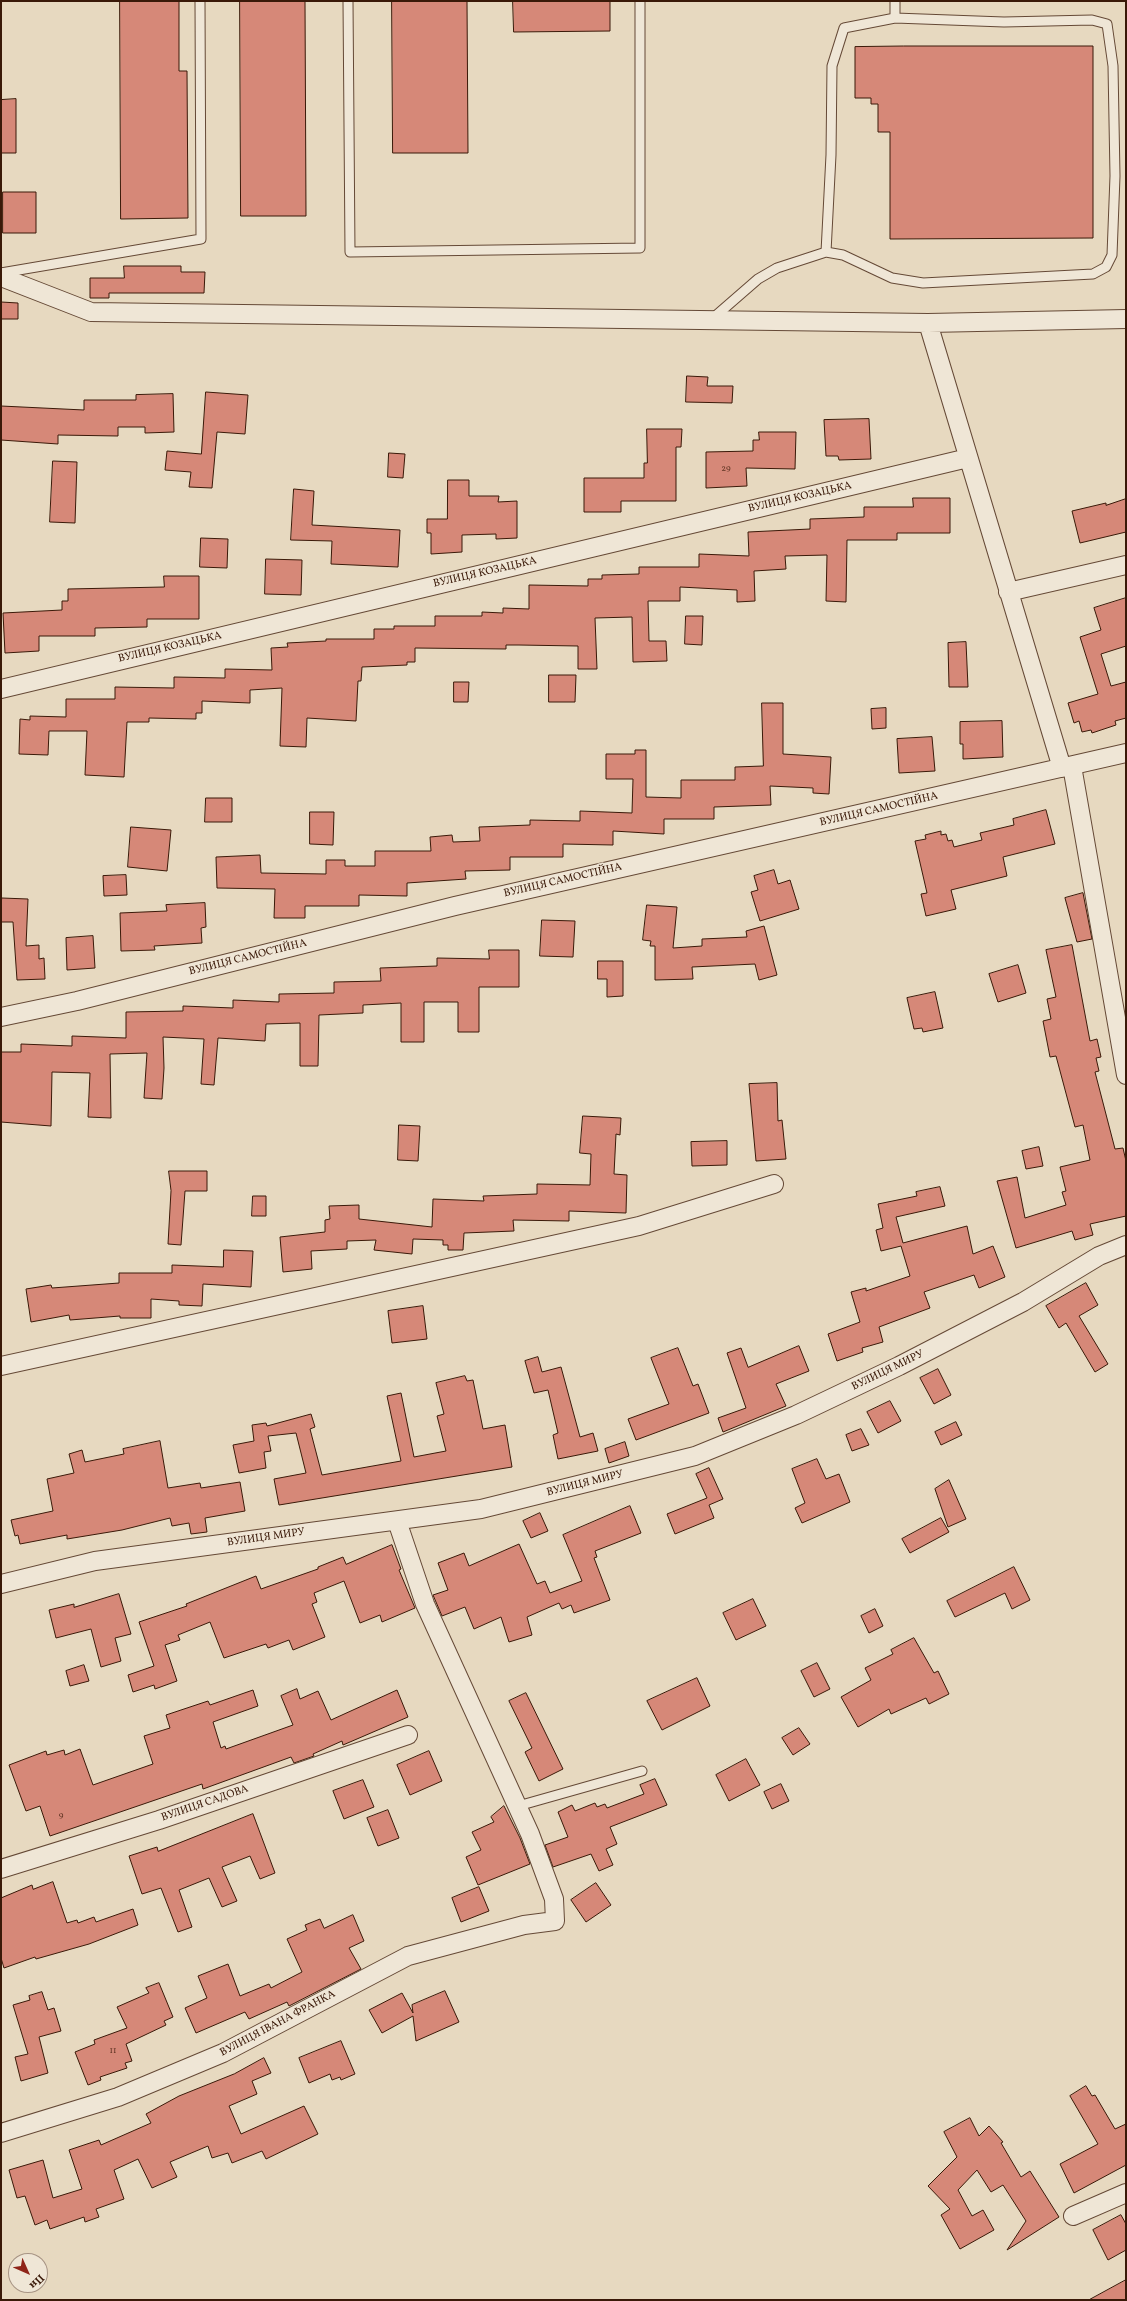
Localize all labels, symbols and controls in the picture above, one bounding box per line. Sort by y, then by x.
house number: 29 [721,464,731,474]
street label: ВУЛИЦЯ КОЗАЦЬКА [747,480,853,516]
street label: ВУЛИЦЯ КОЗАЦЬКА [432,555,538,591]
street label: ВУЛИЦЯ КОЗАЦЬКА [117,630,223,666]
street label: ВУЛИЦЯ САМОСТІЙНА [819,790,939,830]
street label: ВУЛИЦЯ САМОСТІЙНА [503,861,623,901]
street label: ВУЛИЦЯ САМОСТІЙНА [188,937,308,979]
street label: ВУЛИЦЯ МИРУ [850,1348,926,1394]
street label: ВУЛИЦЯ МИРУ [545,1468,625,1500]
street label: ВУЛИЦЯ МИРУ [226,1526,306,1550]
street label: ВУЛИЦЯ САДОВА [160,1783,250,1825]
house number: 9 [59,1811,63,1821]
street label: ВУЛИЦЯ ІВАНА ФРАНКА [218,1988,338,2060]
house number: 11 [110,2046,116,2056]
north arrow [8,2253,48,2293]
text: Пн [25,2270,47,2292]

